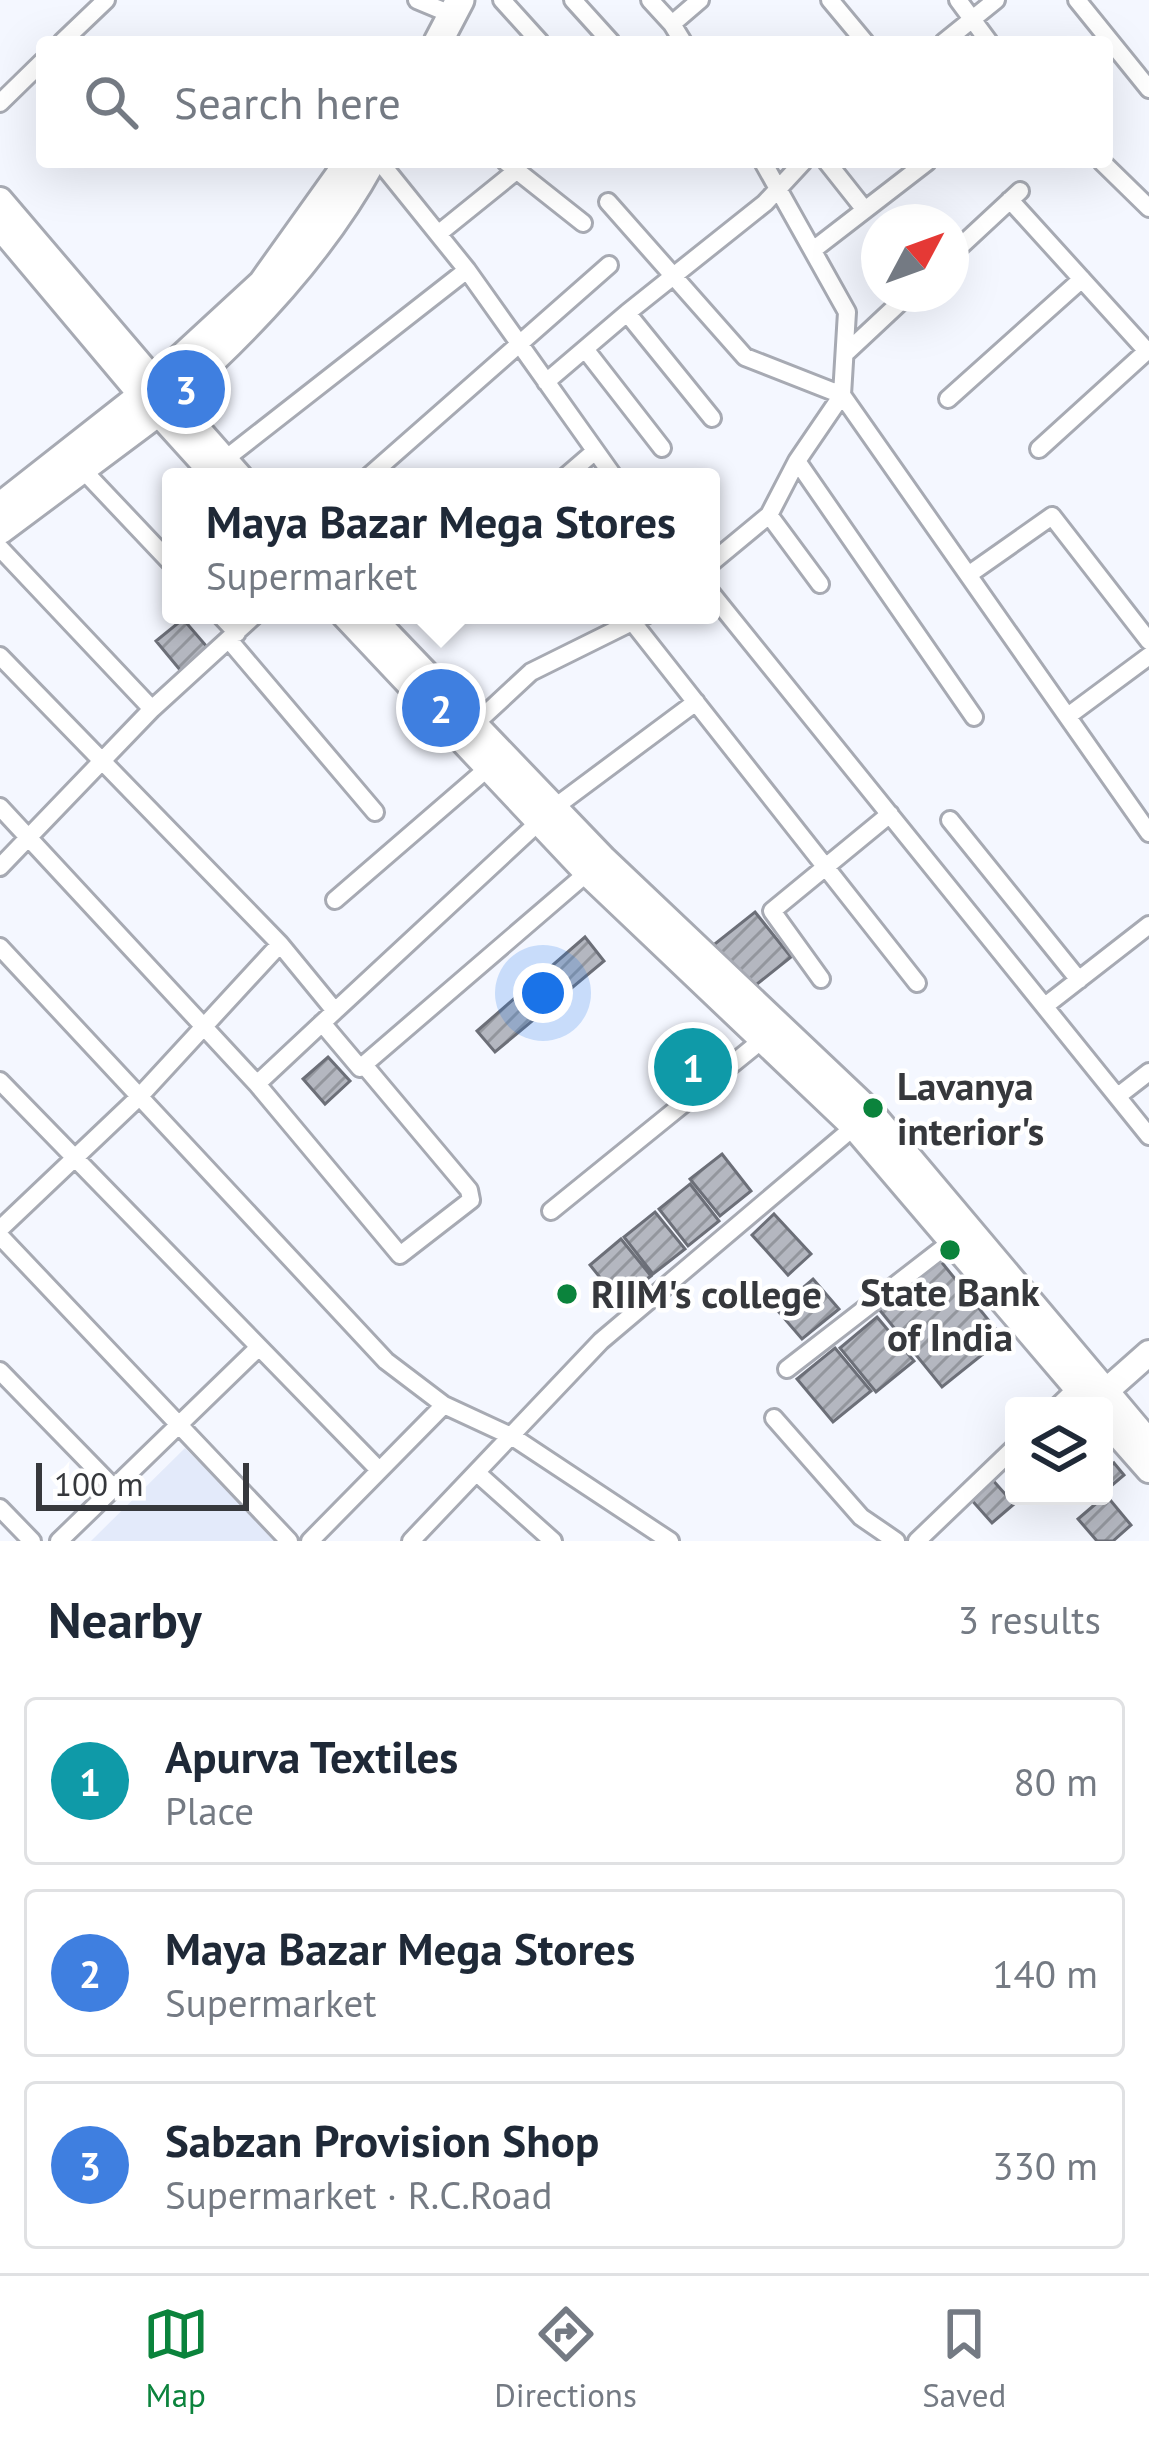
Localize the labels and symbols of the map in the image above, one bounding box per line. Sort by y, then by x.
north arrow [861,204,969,312]
pin: 3 [147,344,225,434]
pin: 2 [402,663,480,753]
your location [513,963,573,1023]
pin: 1 [654,1022,732,1112]
place label: Lavanya interior's [897,1060,1044,1156]
marker: Lavanya interior's [860,1095,886,1121]
marker: State Bank of India [937,1237,963,1263]
place label: State Bank of India [860,1266,1041,1362]
place label: RIIM's college [591,1268,822,1319]
marker: RIIM's college [554,1281,580,1307]
scale bar [36,1457,249,1510]

